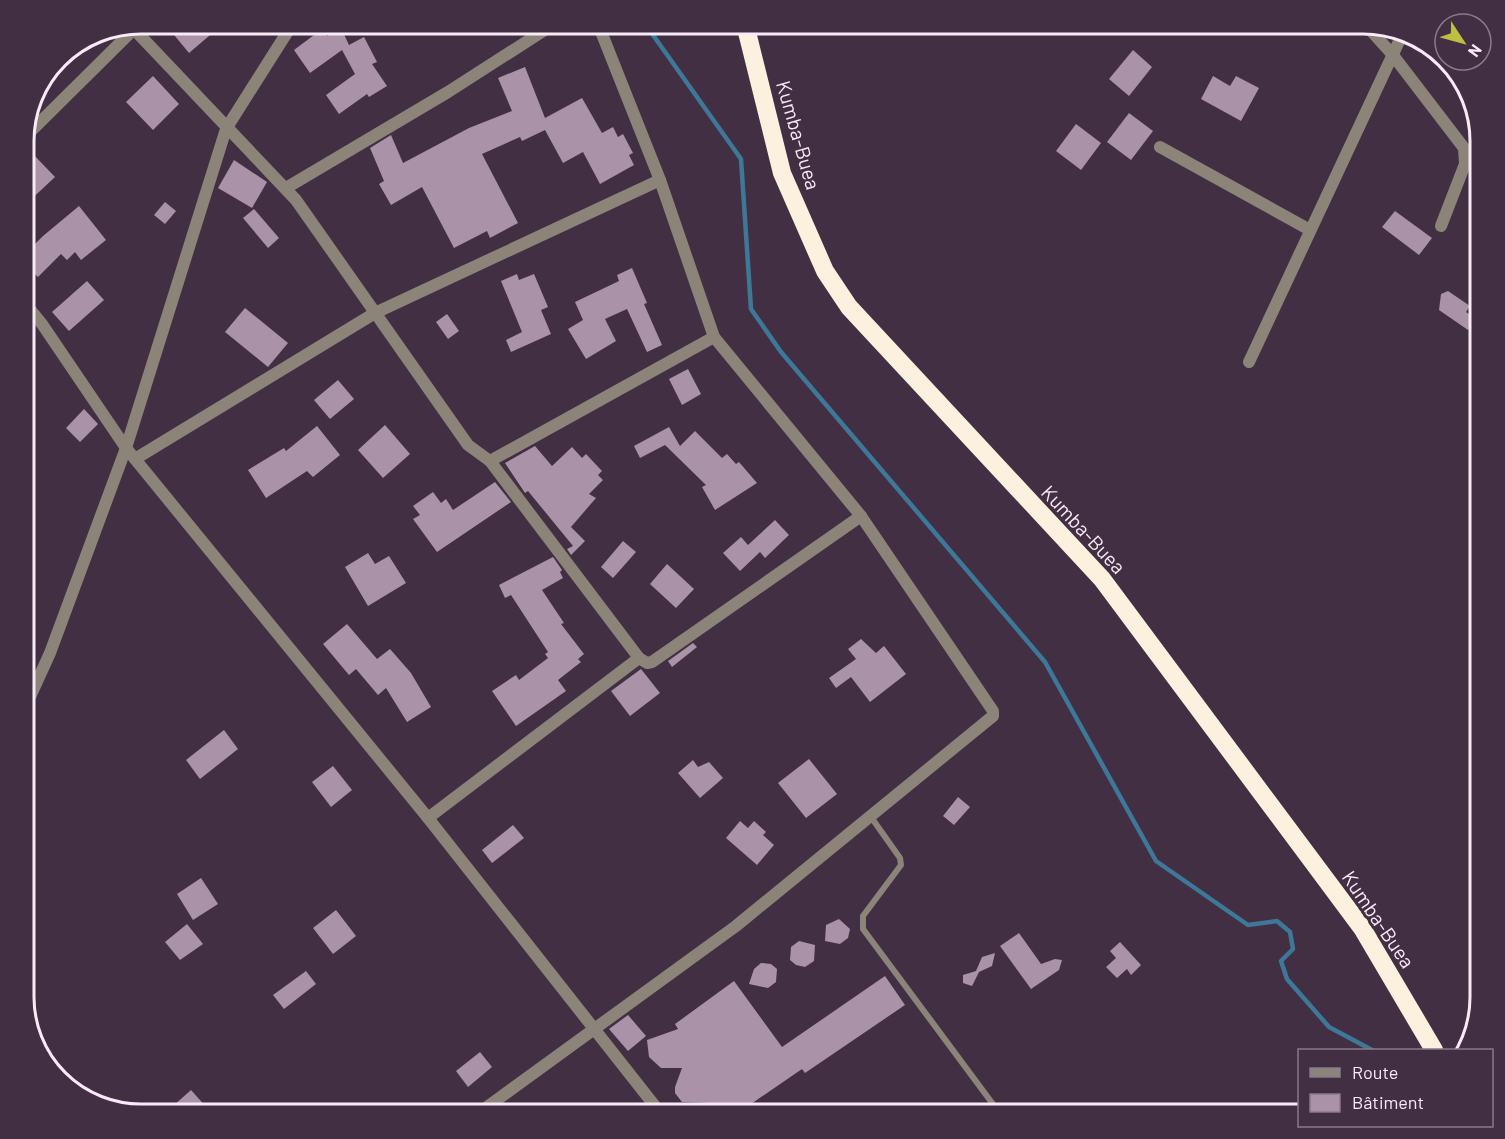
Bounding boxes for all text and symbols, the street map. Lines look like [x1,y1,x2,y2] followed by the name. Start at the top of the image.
[1433,12,1493,72] north arrow
[1465,41,1486,61] text: N
[772,78,826,192] street label: Kumba-Buea
[1037,480,1131,578] street label: Kumba-Buea
[1338,866,1420,972] street label: Kumba-Buea
[1298,1049,1493,1127] legend
[1352,1061,1398,1083] text: Route
[1352,1091,1424,1113] text: Bâtiment

